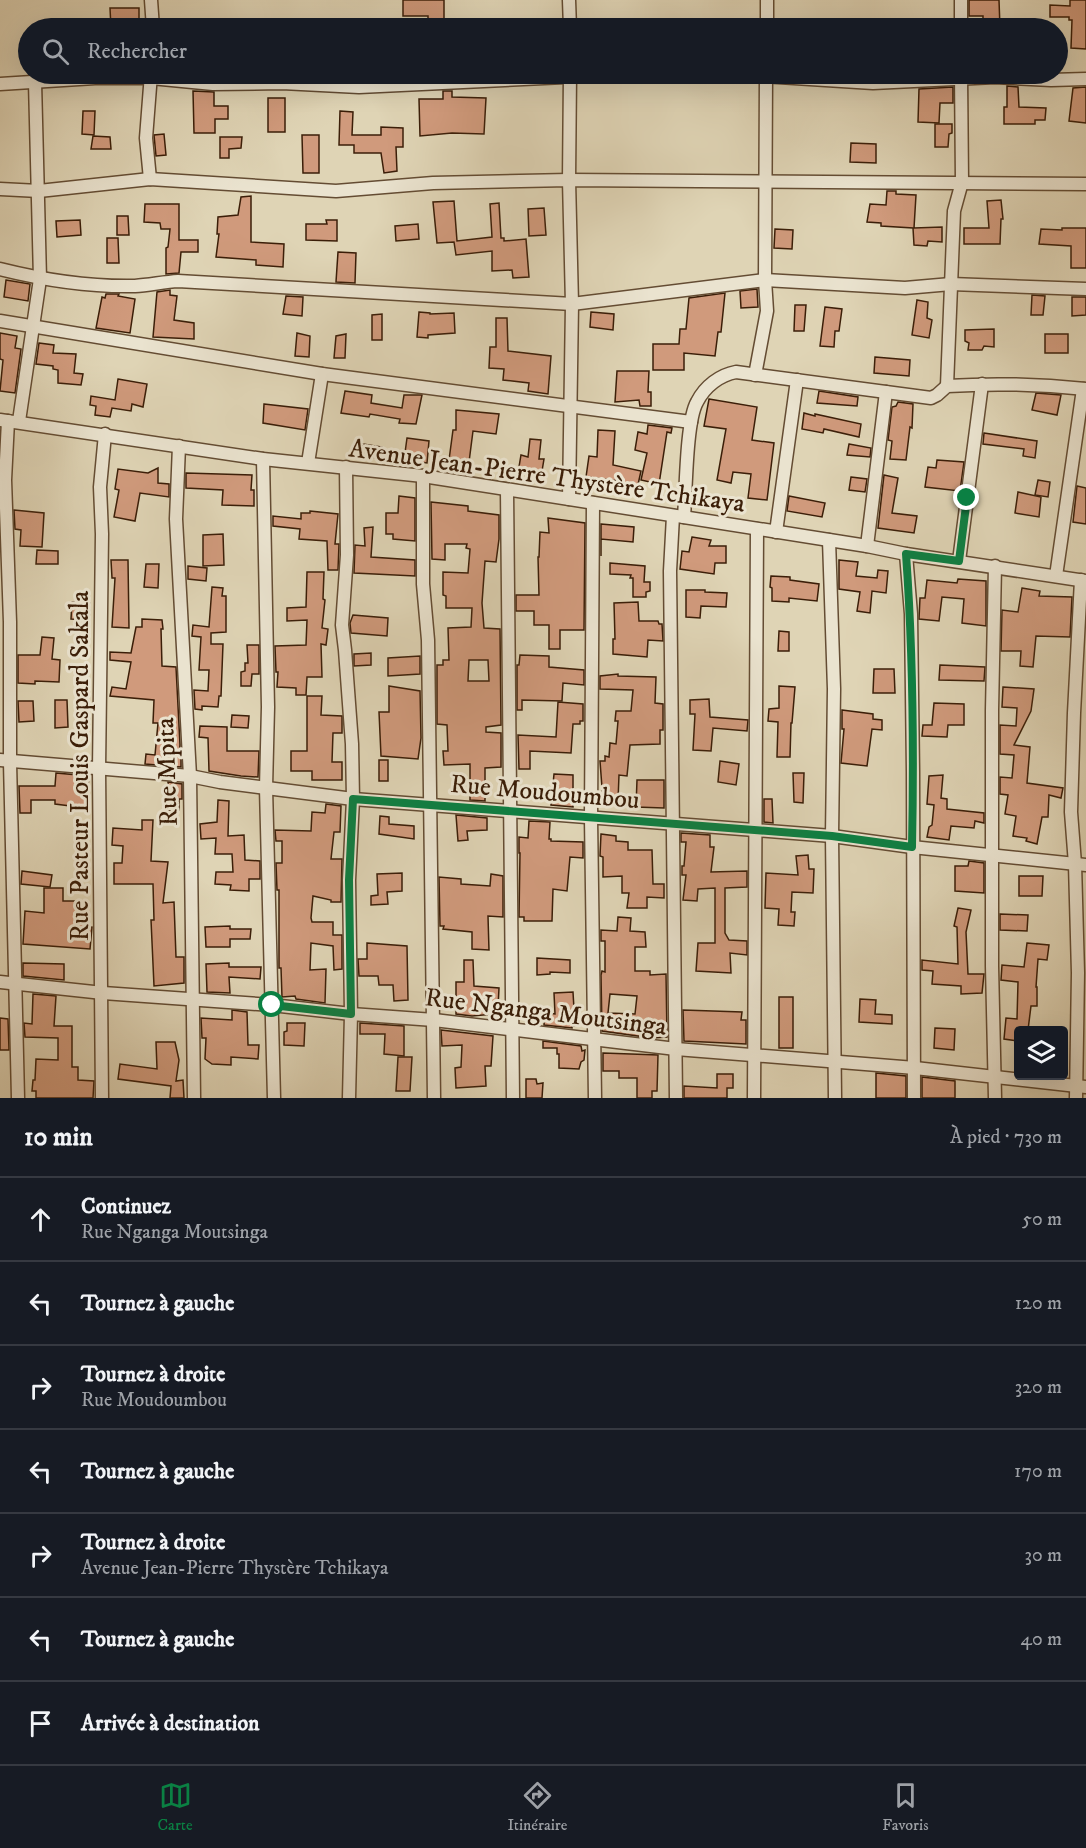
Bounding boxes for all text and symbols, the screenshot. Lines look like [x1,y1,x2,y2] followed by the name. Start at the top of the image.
[18,18,1068,84] search box
[39,35,72,68] icon: search
[87,38,187,65] text: Rechercher
[347,432,747,521] street label: Avenue Jean-Pierre Thystère Tchikaya
[953,484,979,510] route end
[64,591,97,941] street label: Rue Pasteur Louis Gaspard Sakala
[149,717,186,827] street label: Rue Mpita
[449,768,641,817] street label: Rue Moudoumbou
[423,981,668,1044] street label: Rue Nganga Moutsinga
[258,991,284,1017] route start
[1014,1026,1068,1080] map controls
[1014,1026,1068,1080] button: layers
[24,1121,93,1154] text: 10 min
[950,1125,1062,1150] text: À pied · 730 m
[81,1193,171,1220] text: Continuez
[24,1203,57,1236] icon: ahead
[1022,1207,1062,1232] text: 50 m
[81,1220,268,1245] text: Rue Nganga Moutsinga
[24,1287,57,1320] icon: left
[81,1290,234,1317] text: Tournez à gauche
[1015,1291,1062,1316] text: 120 m
[81,1361,225,1388] text: Tournez à droite
[24,1371,57,1404] icon: right
[1015,1375,1062,1400] text: 320 m
[81,1388,227,1413] text: Rue Moudoumbou
[24,1455,57,1488] icon: left
[81,1458,234,1485] text: Tournez à gauche
[1014,1459,1062,1484] text: 170 m
[81,1529,225,1556] text: Tournez à droite
[24,1539,57,1572] icon: right
[1024,1543,1062,1568] text: 30 m
[81,1556,388,1581] text: Avenue Jean-Pierre Thystère Tchikaya
[24,1623,57,1656] icon: left
[81,1626,234,1653] text: Tournez à gauche
[1020,1627,1062,1652] text: 40 m
[24,1707,57,1740] icon: arrive
[81,1710,260,1737] text: Arrivée à destination
[157,1779,193,1835] tab: Carte
[507,1779,567,1835] tab: Itinéraire
[882,1779,929,1835] tab: Favoris

